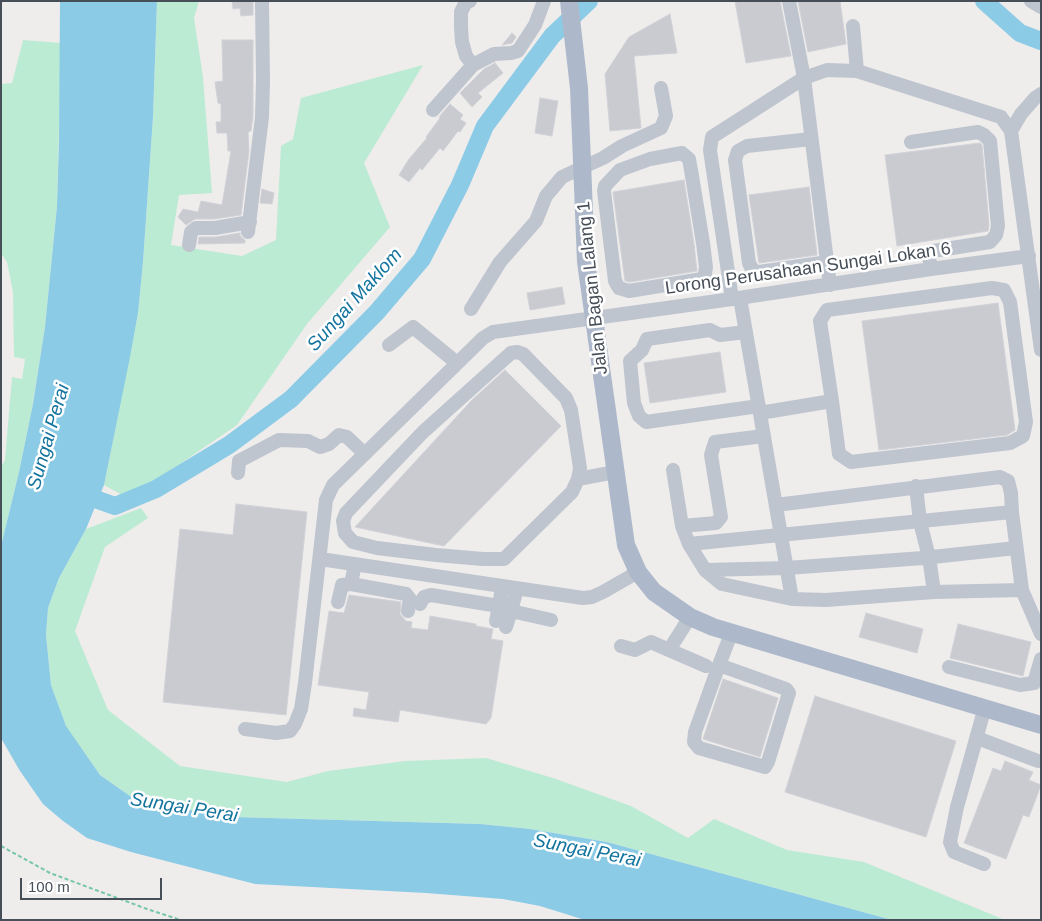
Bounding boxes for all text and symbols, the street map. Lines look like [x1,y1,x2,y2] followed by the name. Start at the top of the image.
[573,200,613,376] street label: Jalan Bagan Lalang 1
[664,238,952,300] street label: Lorong Perusahaan Sungai Lokan 6
[303,244,407,356] water label: Sungai Maklom
[23,382,75,492] water label: Sungai Perai
[128,788,240,828] water label: Sungai Perai
[531,829,643,873] water label: Sungai Perai
[22,868,165,900] scale bar
[28,878,70,895] text: 100 m

